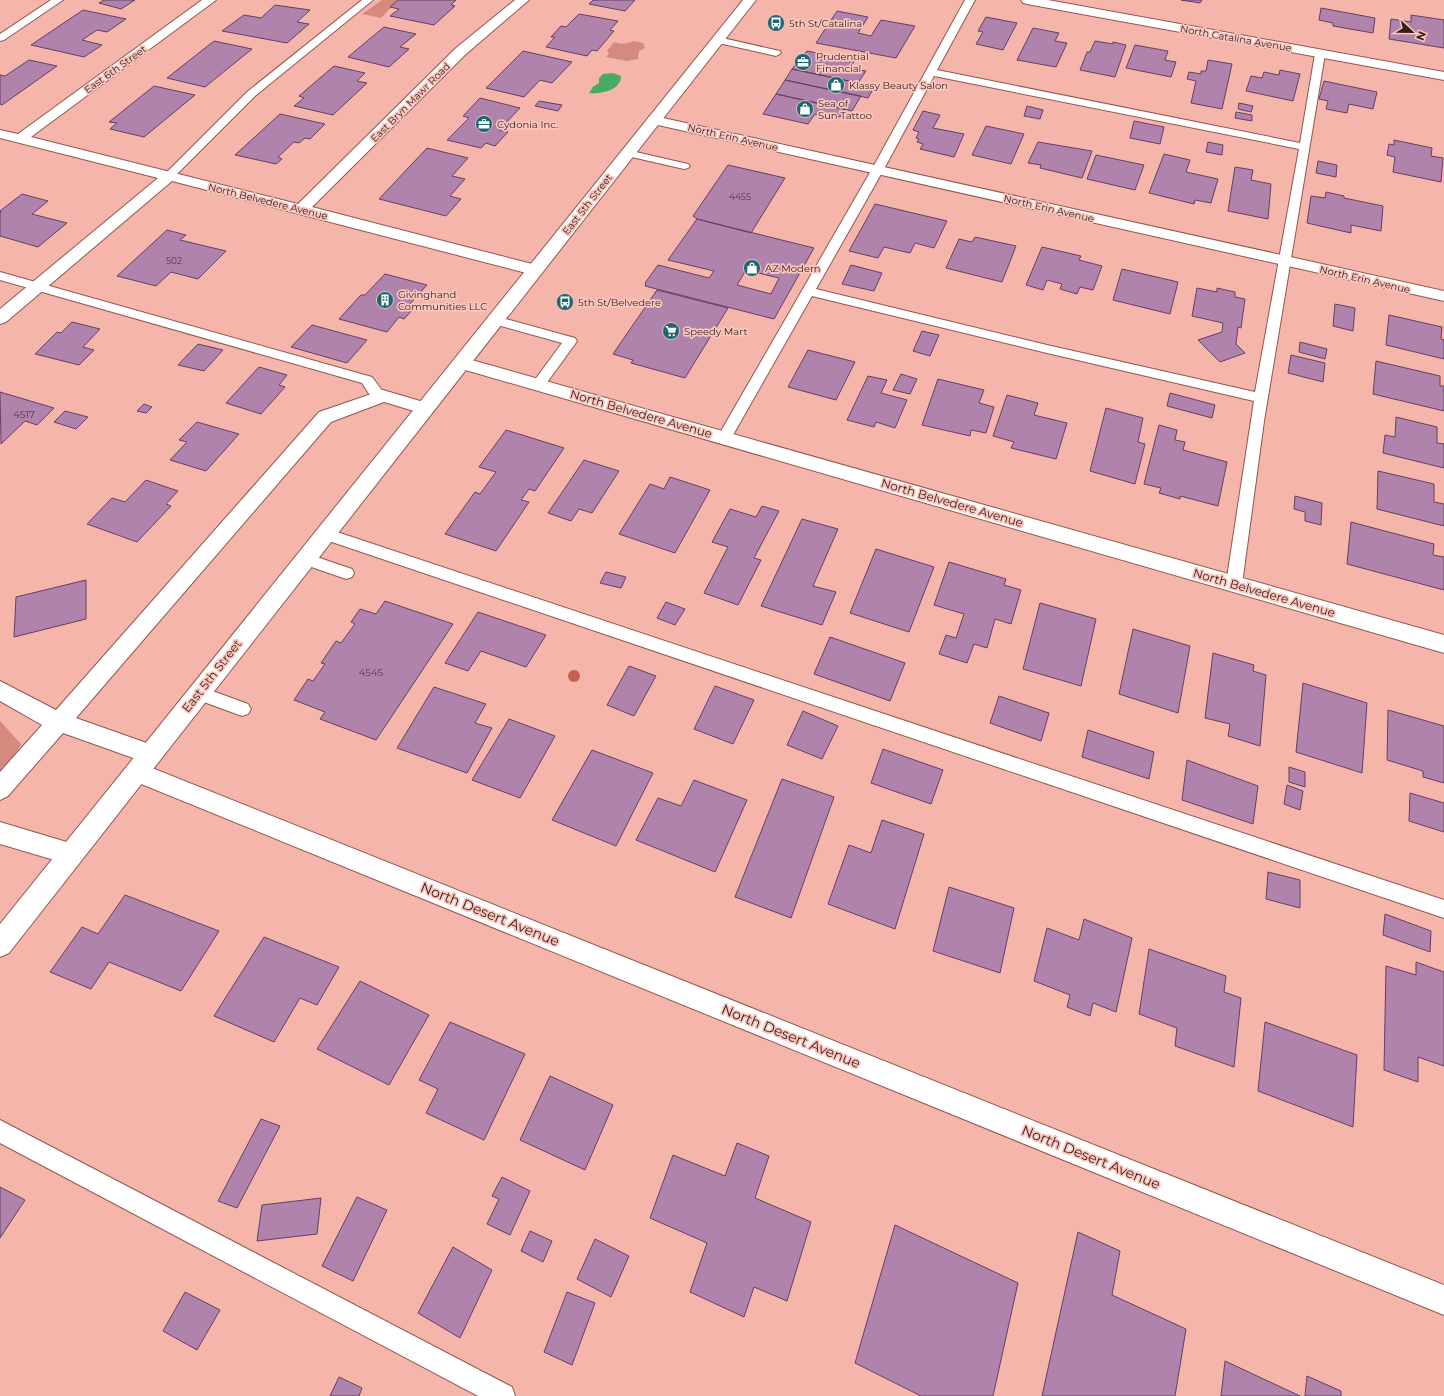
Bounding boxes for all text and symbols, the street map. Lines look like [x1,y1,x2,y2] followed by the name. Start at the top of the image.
[1392,12,1432,52] north arrow
[766,13,786,33] bus stop icon: 5th St/Catalina
[789,17,862,30] place label: 5th St/Catalina
[1179,22,1293,55] street label: North Catalina Avenue
[1413,29,1429,42] text: N
[82,42,149,96] street label: East 6th Street
[816,50,869,75] place label: Prudential Financial
[793,52,813,72] office icon: Prudential Financial
[368,60,453,145] street label: East Bryn Mawr Road
[826,75,846,95] shop icon: Klassy Beauty Salon
[849,79,948,92] place label: Klassy Beauty Salon
[818,97,872,122] place label: Sea of Sun Tattoo
[795,99,815,119] shop icon: Sea of Sun Tattoo
[474,114,494,134] office icon: Cydonia Inc.
[497,118,558,131] place label: Cydonia Inc.
[686,121,779,154] street label: North Erin Avenue
[560,171,615,237] street label: East 5th Street
[207,180,329,223] street label: North Belvedere Avenue
[729,191,751,202] house number: 4455
[1002,192,1095,225] street label: North Erin Avenue
[166,255,182,266] house number: 502
[742,258,762,278] shop icon: AZ Modern
[765,262,821,275] place label: AZ Modern
[1318,263,1411,296] street label: North Erin Avenue
[398,288,487,313] place label: Givinghand Communities LLC
[375,290,395,310] building icon: Givinghand Communities LLC
[555,292,575,312] bus stop icon: 5th St/Belvedere
[578,296,661,309] place label: 5th St/Belvedere
[661,321,681,341] supermarket icon: Speedy Mart
[684,325,747,338] place label: Speedy Mart
[568,386,714,441] street label: North Belvedere Avenue
[13,408,35,421] house number: 4517
[879,475,1025,530] street label: North Belvedere Avenue
[1191,565,1337,620] street label: North Belvedere Avenue
[179,636,245,715] street label: East 5th Street
[359,666,384,679] house number: 4545
[418,878,562,950] street label: North Desert Avenue
[719,1000,863,1072] street label: North Desert Avenue
[1019,1121,1163,1193] street label: North Desert Avenue

